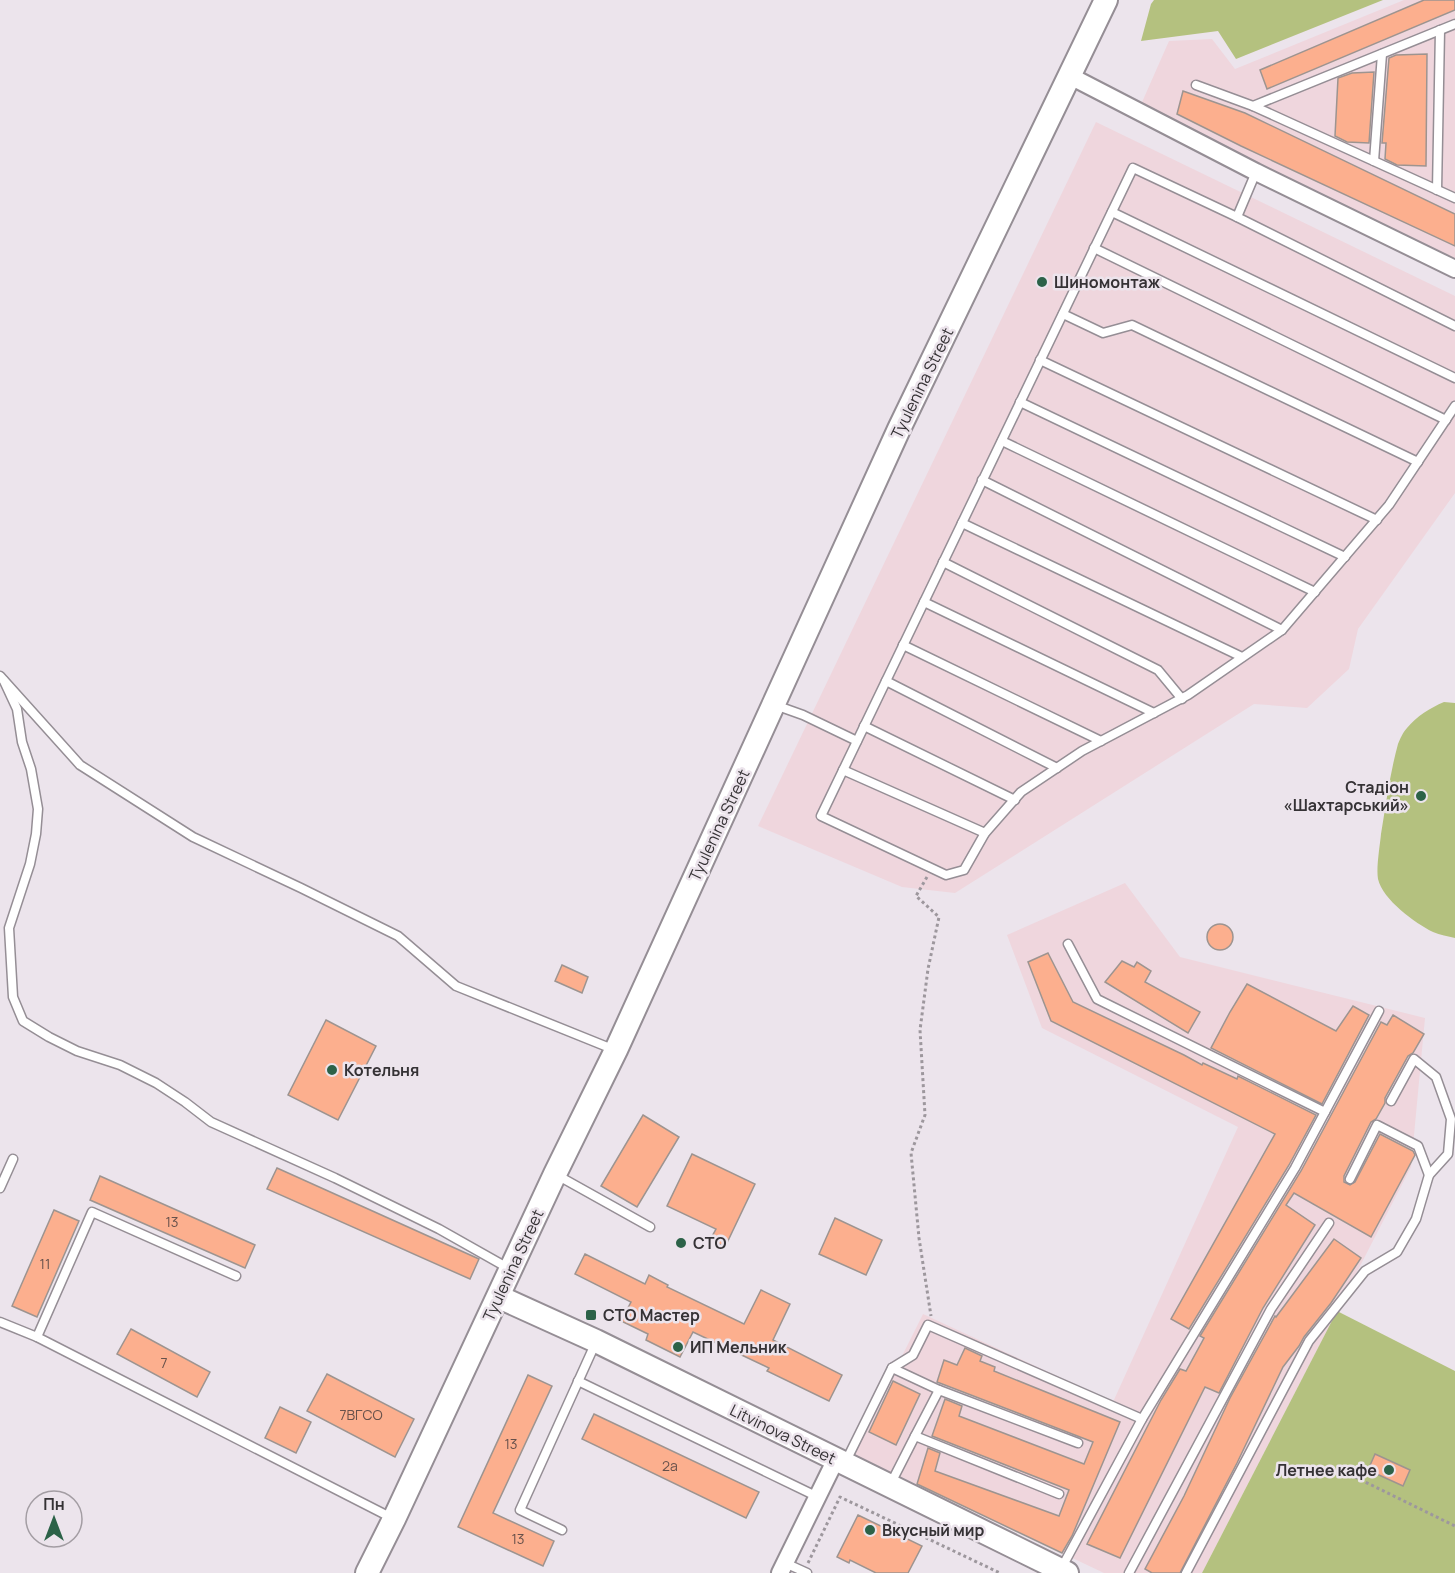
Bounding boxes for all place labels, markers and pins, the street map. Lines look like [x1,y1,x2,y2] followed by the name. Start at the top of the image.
[1054,271,1161,293] place label: Шиномонтаж
[1035,275,1049,289] marker: Шиномонтаж
[1283,776,1409,816] place label: Стадіон «Шахтарський»
[1414,789,1428,803] marker: Стадіон «Шахтарський»
[344,1059,419,1081] place label: Котельня
[325,1063,339,1077] marker: Котельня
[693,1232,727,1254] place label: СТО
[674,1236,688,1250] marker: СТО
[603,1304,700,1326] place label: СТО Мастер
[584,1308,598,1322] marker: СТО Мастер
[690,1336,787,1358] place label: ИП Мельник
[671,1340,685,1354] marker: ИП Мельник
[1276,1459,1377,1481] place label: Летнее кафе
[1382,1463,1396,1477] marker: Летнее кафе
[882,1519,985,1541] place label: Вкусный мир
[863,1523,877,1537] marker: Вкусный мир

